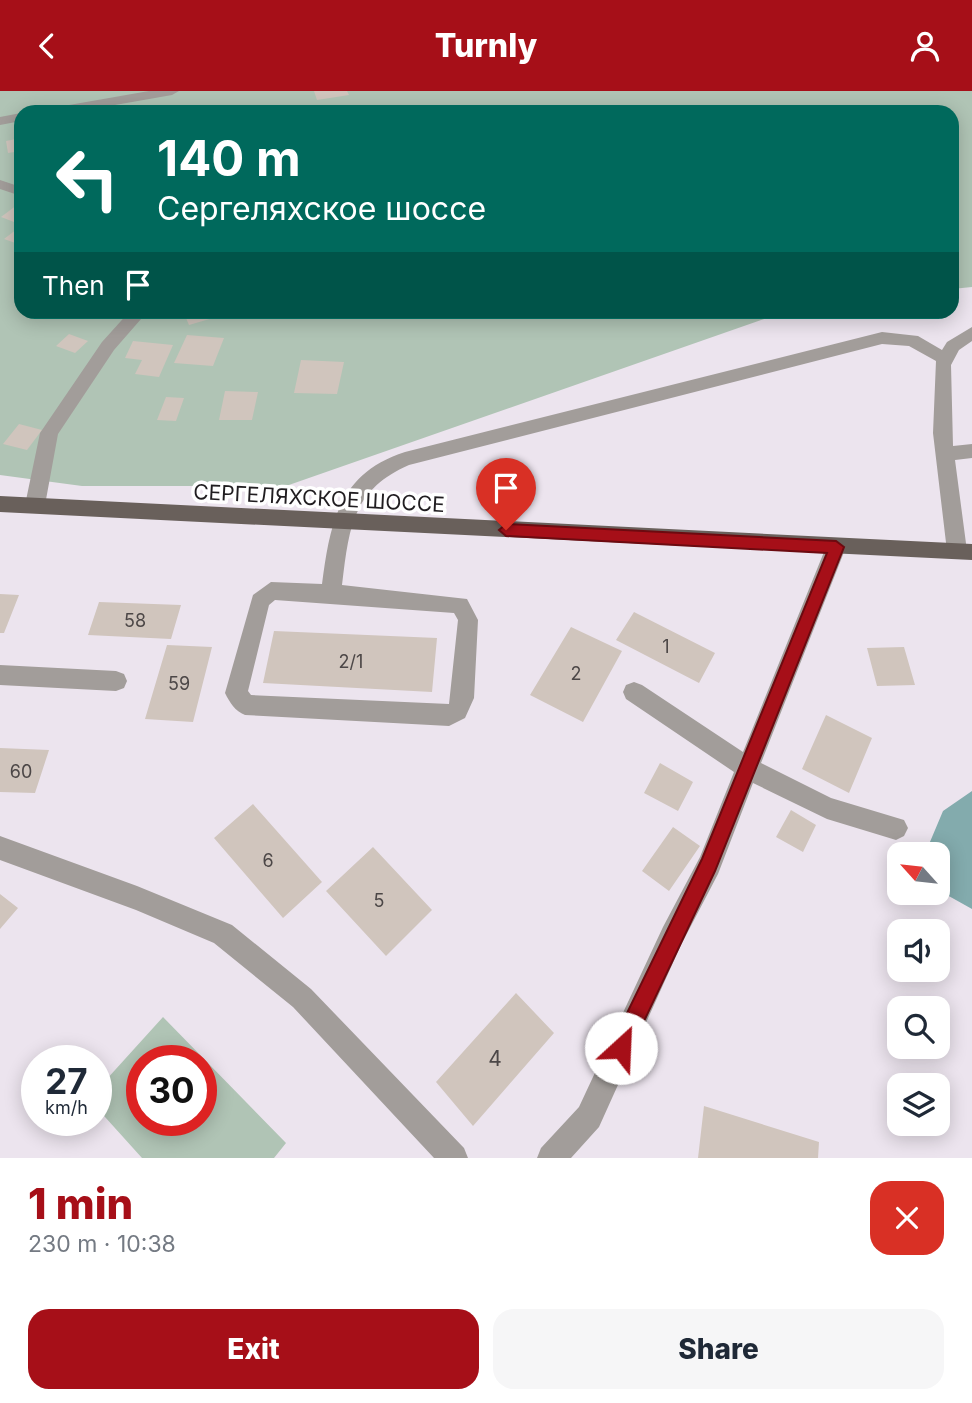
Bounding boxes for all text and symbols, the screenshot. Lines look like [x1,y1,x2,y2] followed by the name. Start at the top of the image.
[435,26,537,65] text: Turnly
[28,27,66,65] icon: back
[906,27,944,65] icon: person
[157,129,301,188] text: 140 m
[42,133,133,224] icon: left
[157,189,486,228] text: Сергеляхское шоссе
[119,266,157,304] icon: arrive
[42,270,105,301] text: Then
[476,458,536,530] pin
[487,469,525,507] icon: arrive
[193,479,445,517] street label: СЕРГЕЛЯХСКОЕ ШОССЕ
[124,610,146,631] house number: 58
[662,636,670,657] house number: 1
[339,651,363,672] house number: 2/1
[571,663,581,684] house number: 2
[168,673,190,694] house number: 59
[10,761,32,782] house number: 60
[887,842,950,905] north arrow
[887,842,950,1136] map controls
[262,850,274,871] house number: 6
[374,890,384,911] house number: 5
[887,919,950,982] button: sound
[887,996,950,1059] button: search
[584,1011,658,1085] position arrow
[126,1045,217,1136] speed limit sign: 30
[488,1046,502,1071] house number: 4
[45,1060,88,1102] text: 27
[887,1073,950,1136] button: layers
[45,1097,88,1118] text: km/h
[28,1178,133,1229] text: 1 min
[870,1181,944,1255] button: close
[28,1230,176,1258] text: 230 m · 10:38
[28,1309,479,1389] button: Exit
[493,1309,944,1389] button: Share

